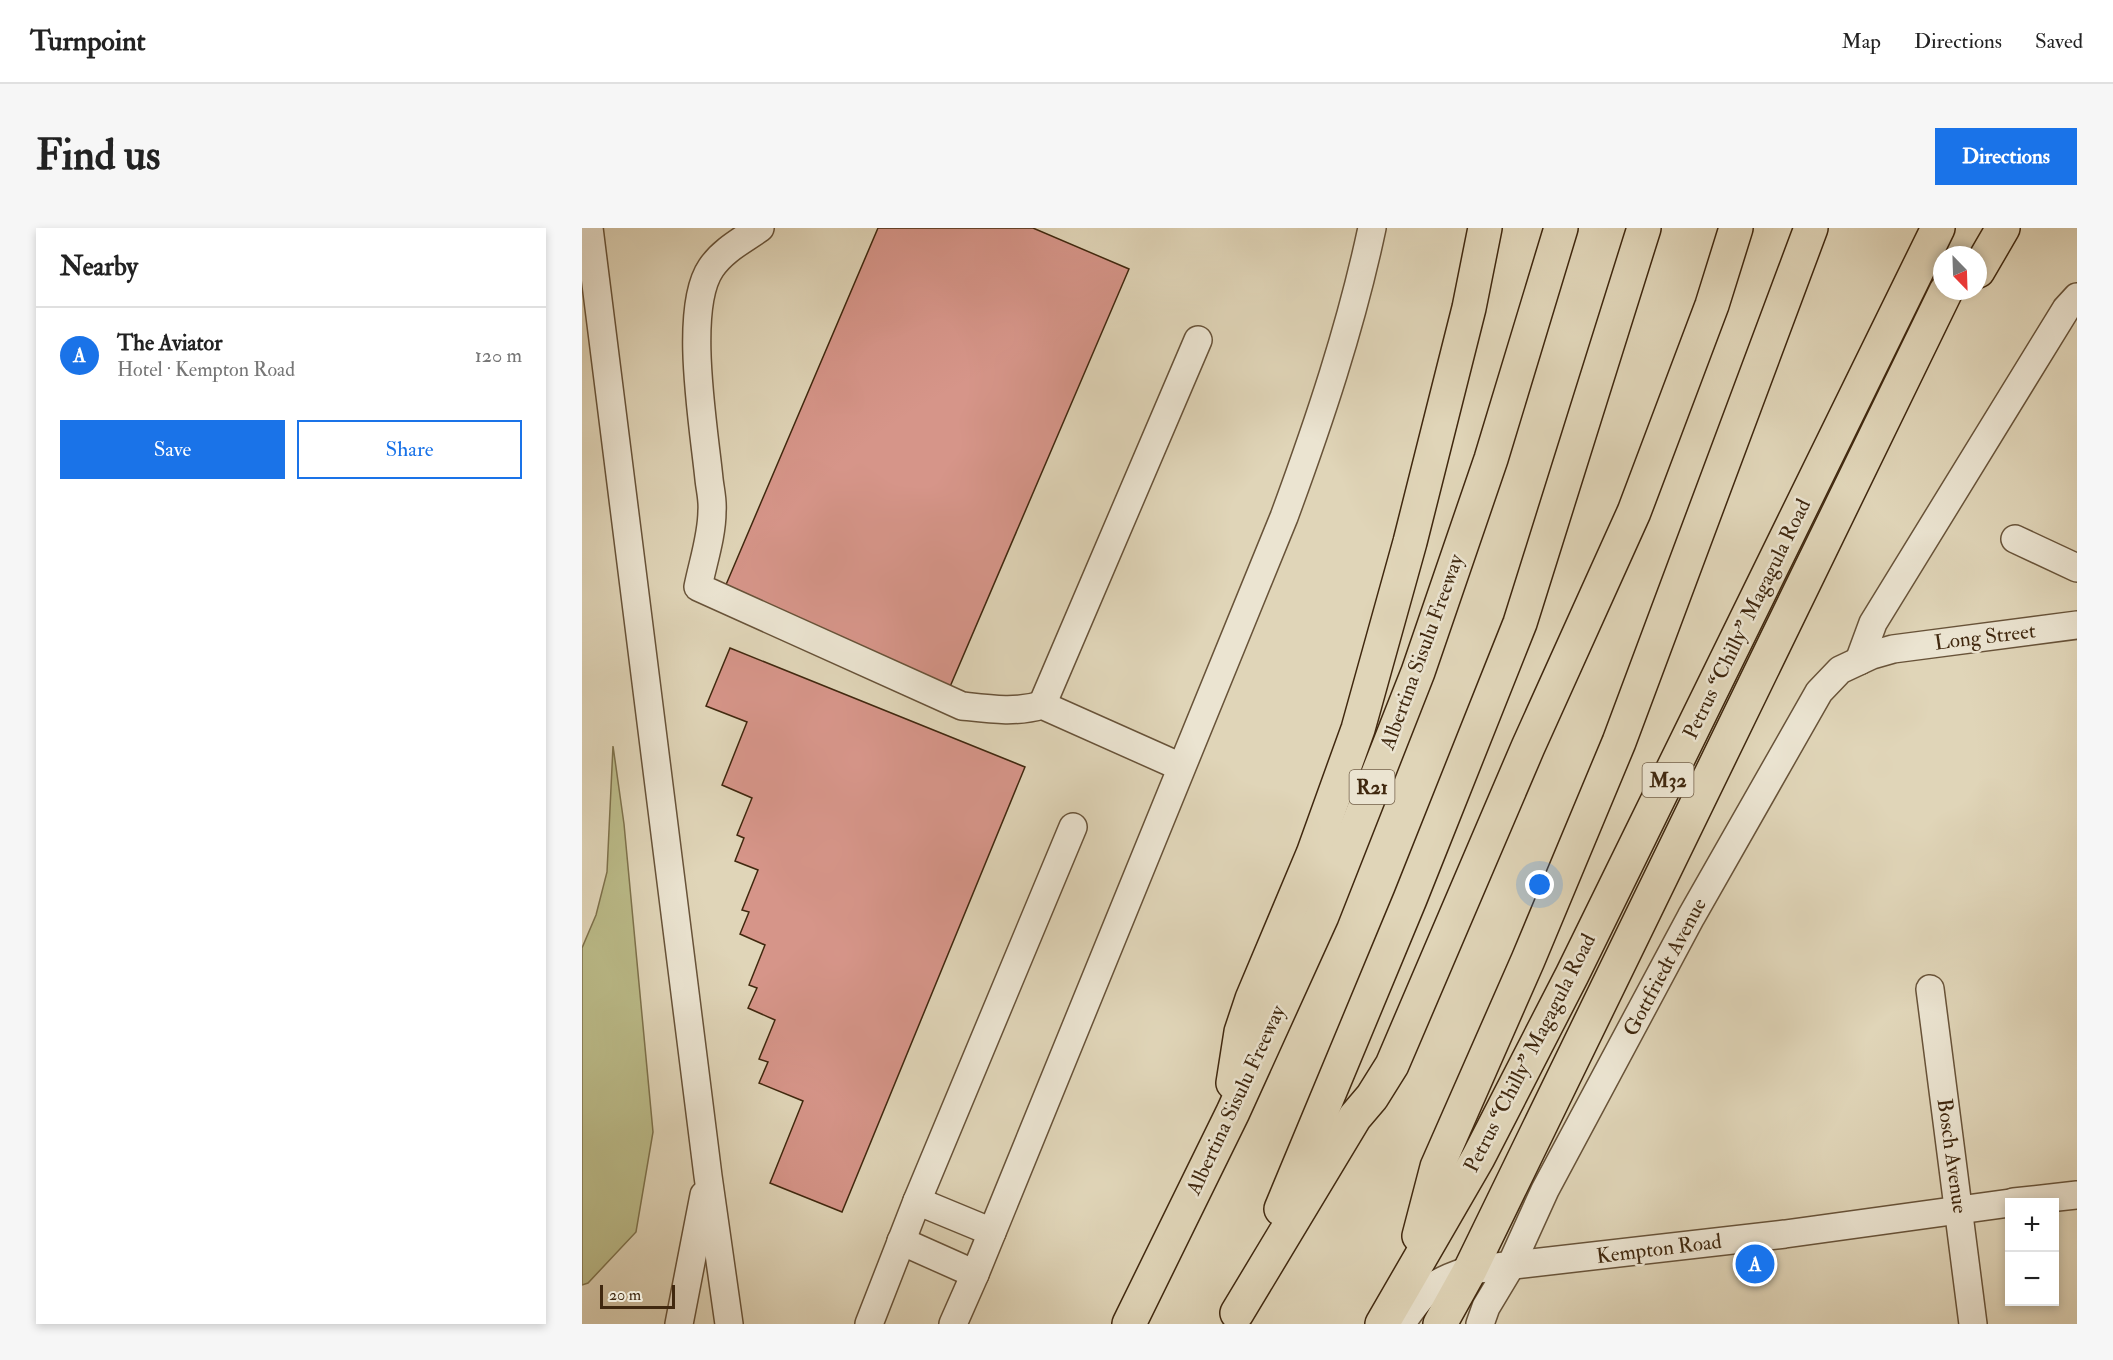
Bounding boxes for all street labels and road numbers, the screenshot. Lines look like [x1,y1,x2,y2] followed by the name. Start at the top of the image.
[1677,494,1817,744] street label: Petrus “Chilly” Magagula Road
[1374,550,1470,754] street label: Albertina Sisulu Freeway
[1933,617,2037,657] street label: Long Street
[1642,763,1694,797] road number: M32
[1350,770,1394,804] road number: R21
[1617,893,1713,1041] street label: Gottfriedt Avenue
[1458,929,1602,1177] street label: Petrus “Chilly” Magagula Road
[1180,1000,1292,1200] street label: Albertina Sisulu Freeway
[1931,1097,1973,1215] street label: Bosch Avenue
[1595,1228,1724,1270] street label: Kempton Road

